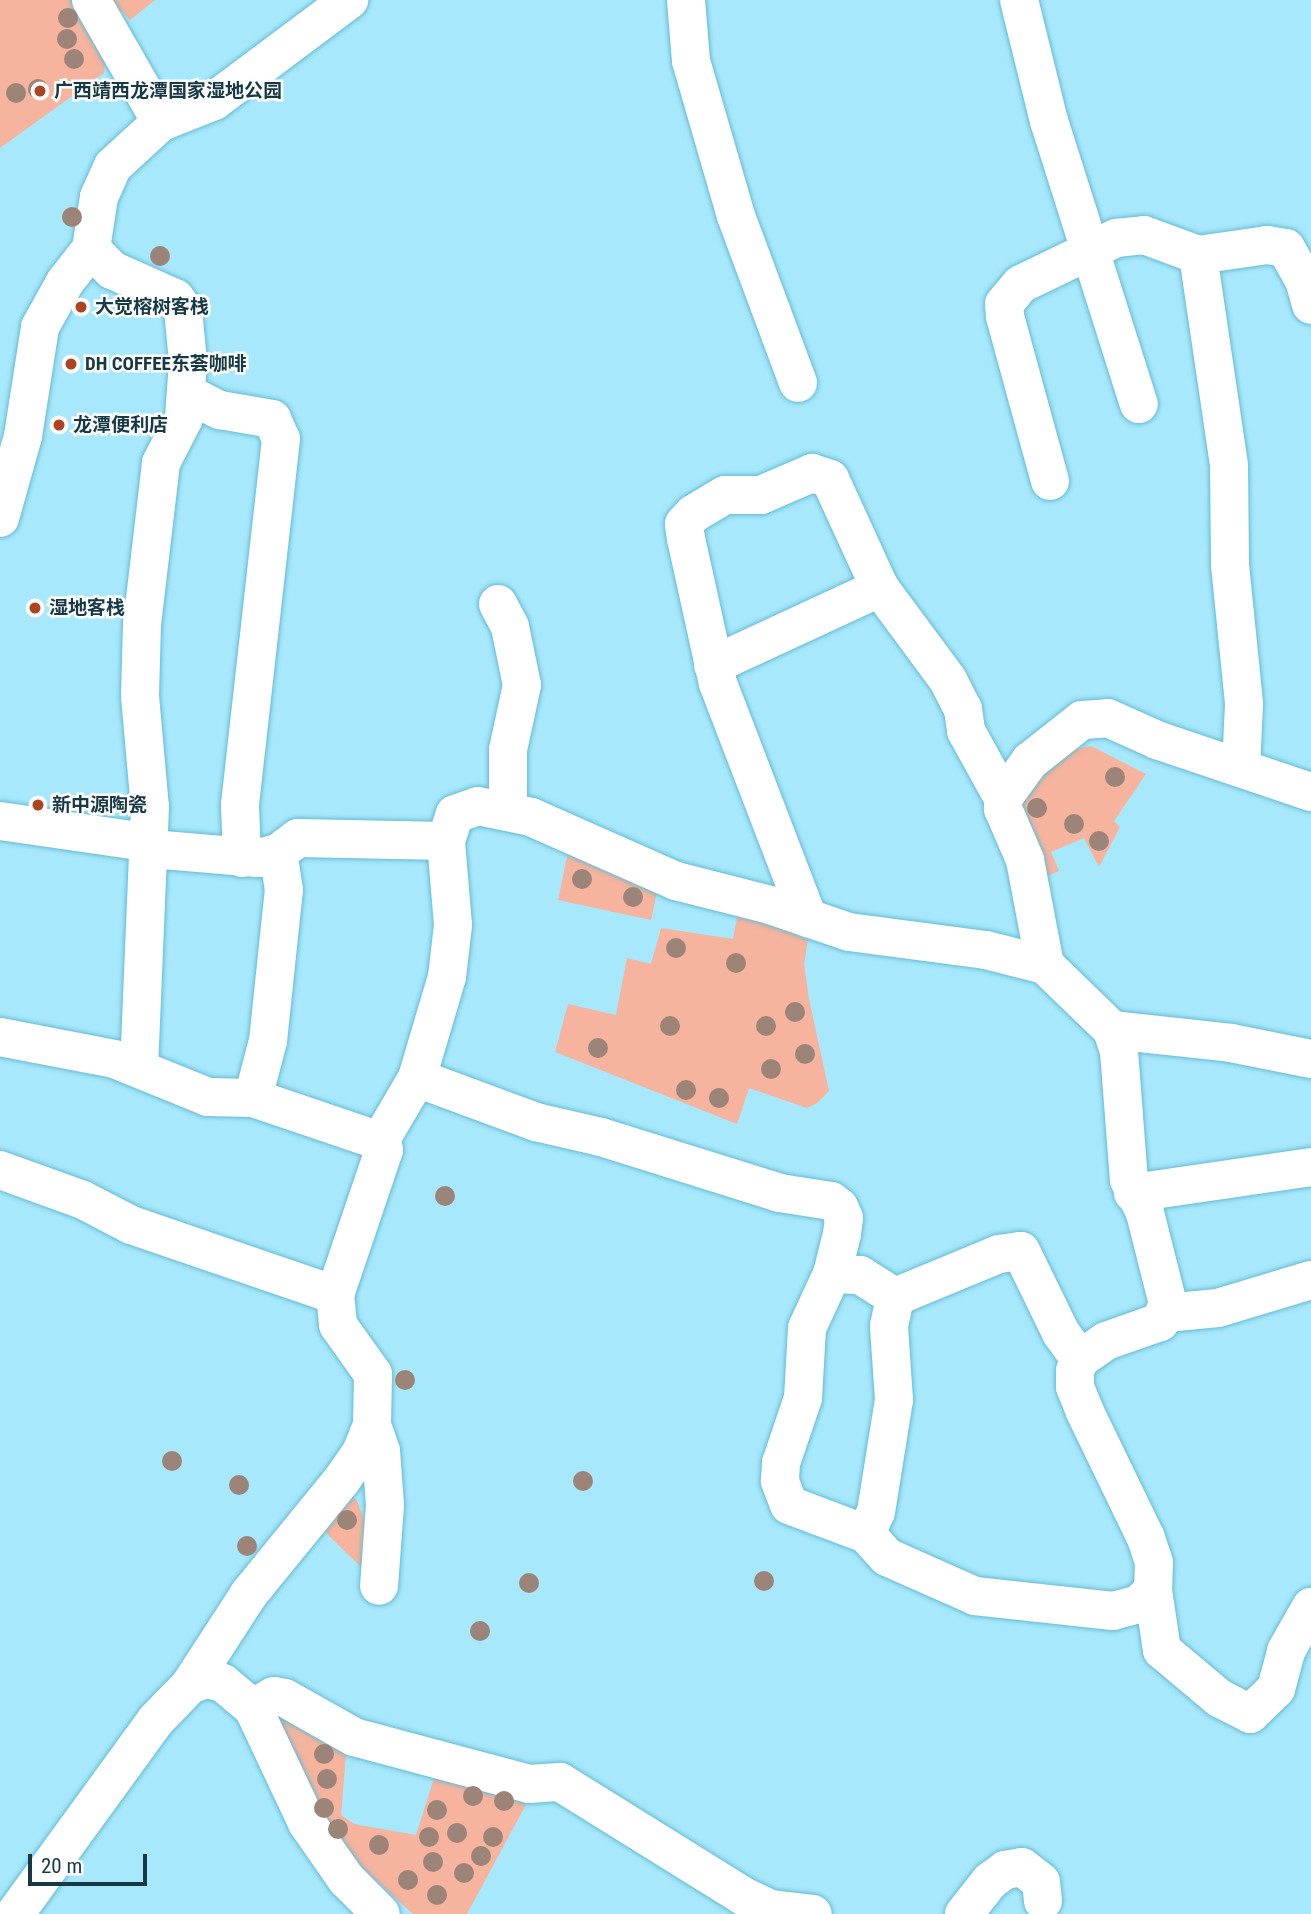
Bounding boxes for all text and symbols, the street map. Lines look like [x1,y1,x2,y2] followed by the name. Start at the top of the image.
[54,80,282,102] place label: 广西靖西龙潭国家湿地公园
[32,83,48,99] marker: 广西靖西龙潭国家湿地公园
[95,296,209,318] place label: 大觉榕树客栈
[73,299,89,315] marker: 大觉榕树客栈
[85,353,247,375] place label: DH COFFEE东荟咖啡
[63,356,79,372] marker: DH COFFEE东荟咖啡
[73,414,168,436] place label: 龙潭便利店
[51,417,67,433] marker: 龙潭便利店
[49,597,125,619] place label: 湿地客栈
[27,600,43,616] marker: 湿地客栈
[52,794,147,816] place label: 新中源陶瓷
[30,797,46,813] marker: 新中源陶瓷
[32,1840,150,1884] scale bar
[41,1854,82,1878] text: 20 m

